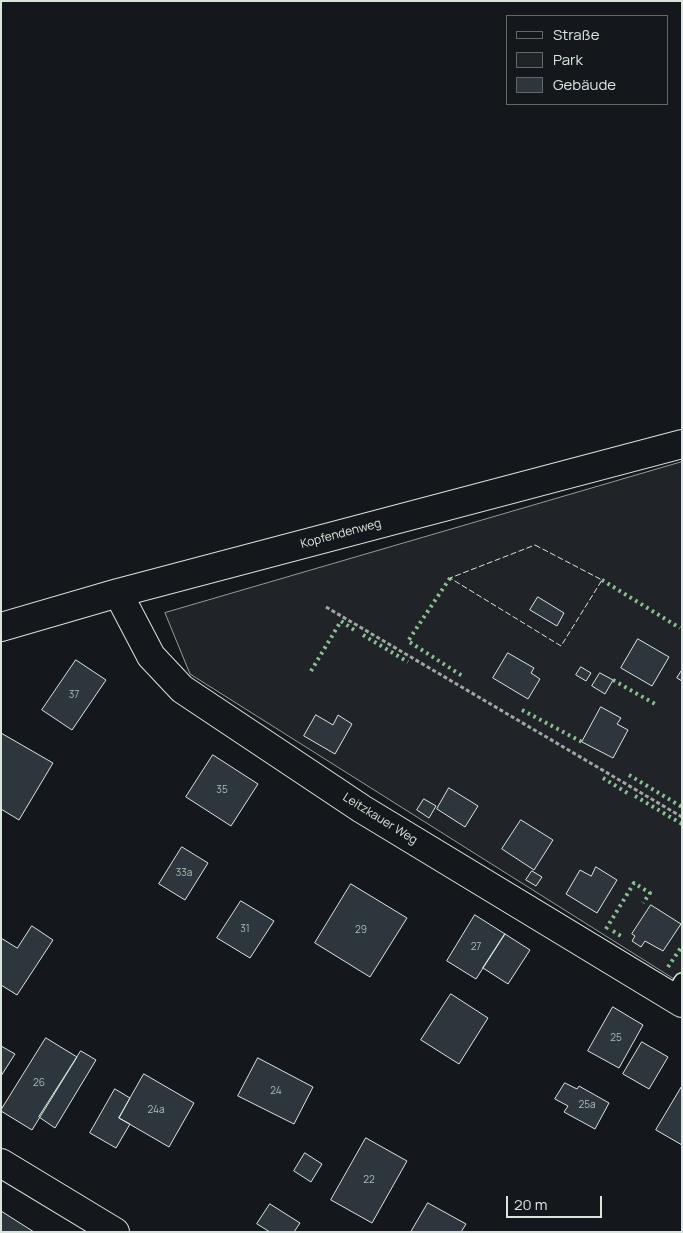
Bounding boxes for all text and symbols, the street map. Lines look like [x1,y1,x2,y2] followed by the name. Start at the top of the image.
[506,15,668,105] legend
[553,24,599,45] text: Straße
[553,49,583,70] text: Park
[553,74,616,95] text: Gebäude
[299,516,383,552] street label: Kopfendenweg
[69,689,79,701] house number: 37
[216,784,228,796] house number: 35
[340,790,420,848] street label: Leitzkauer Weg
[176,867,192,879] house number: 33a
[240,923,250,935] house number: 31
[355,924,367,936] house number: 29
[471,941,481,953] house number: 27
[610,1032,622,1044] house number: 25
[33,1077,45,1089] house number: 26
[270,1085,282,1097] house number: 24
[578,1099,596,1111] house number: 25a
[148,1104,164,1116] house number: 24a
[363,1174,375,1186] house number: 22
[508,1186,604,1218] scale bar
[514,1194,547,1215] text: 20 m

